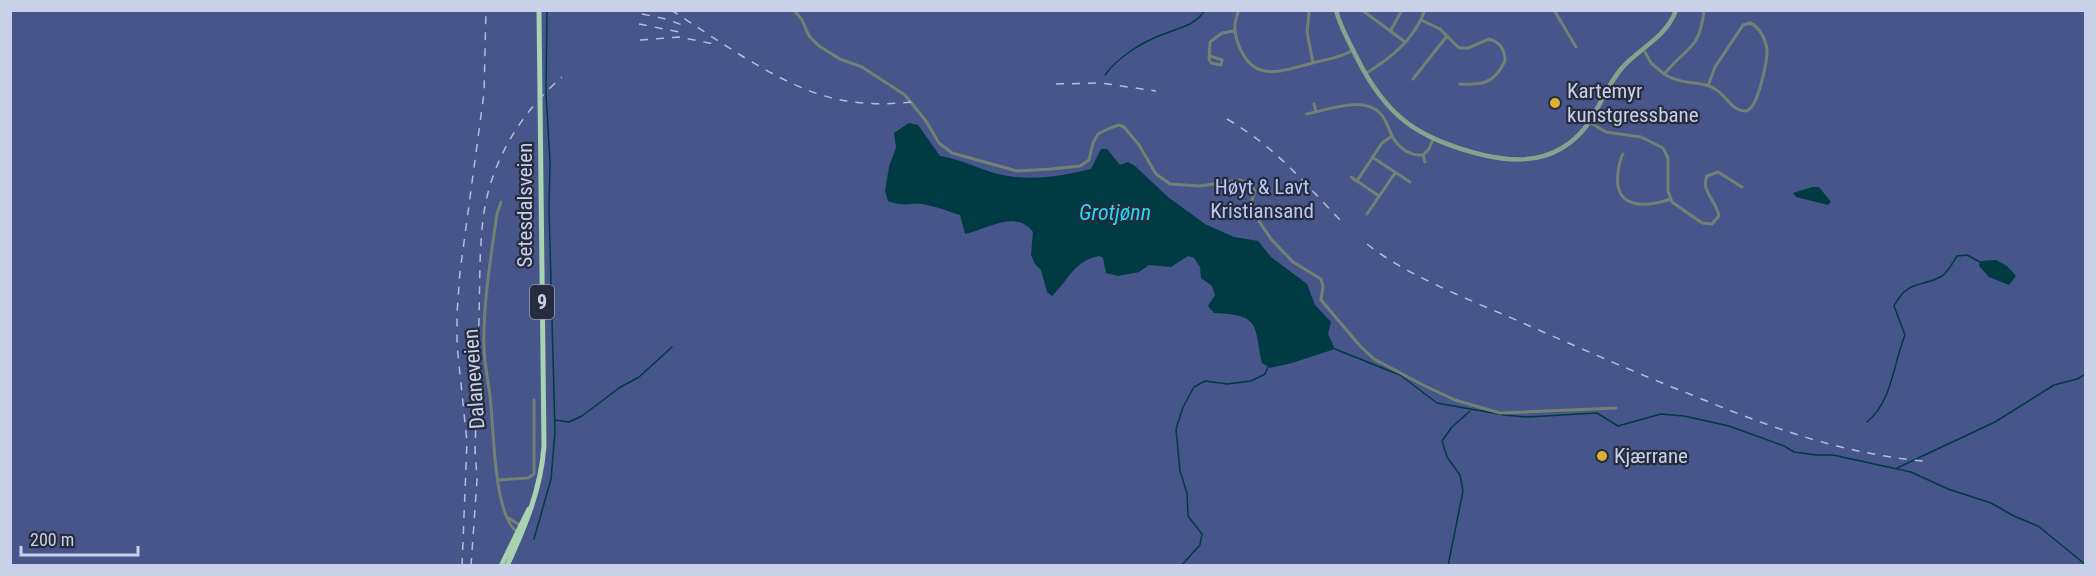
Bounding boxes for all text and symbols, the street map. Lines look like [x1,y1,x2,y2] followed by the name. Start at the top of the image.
[1567,79,1699,127] place label: Kartemyr kunstgressbane
[1548,96,1562,110] marker: Kartemyr kunstgressbane
[513,143,537,267] street label: Setesdalsveien
[1210,175,1314,223] park label: Høyt & Lavt Kristiansand
[1079,200,1151,225] water label: Grotjønn
[530,285,554,319] road number: 9
[459,328,489,430] street label: Dalaneveien
[1614,444,1688,468] place label: Kjærrane
[1595,449,1609,463] marker: Kjærrane
[21,519,138,557] scale bar
[30,529,74,550] text: 200 m

